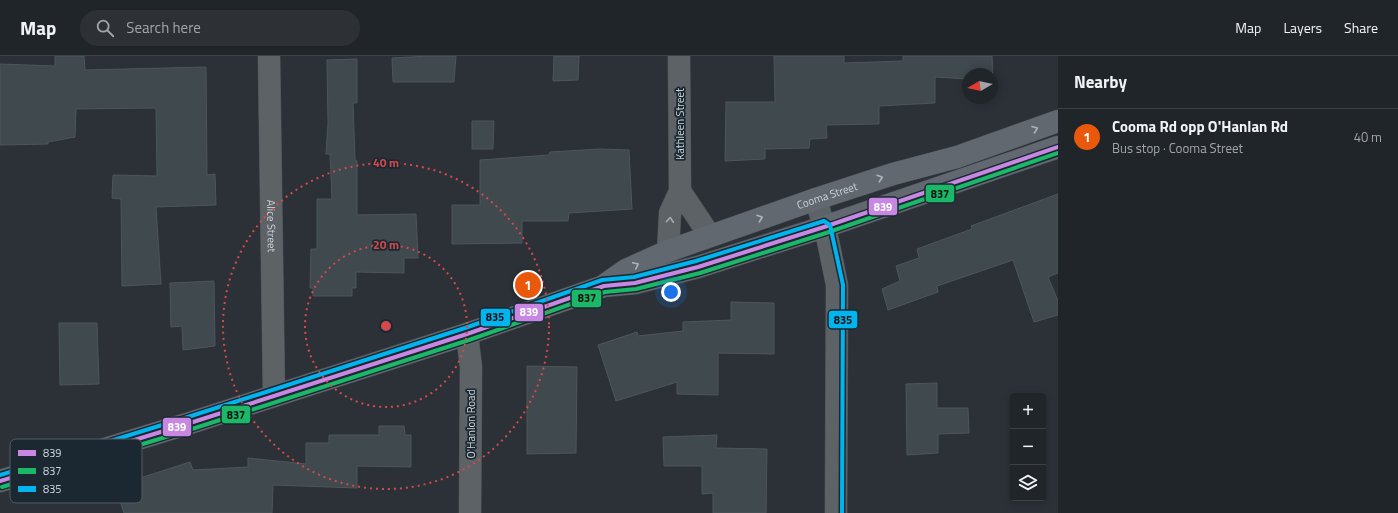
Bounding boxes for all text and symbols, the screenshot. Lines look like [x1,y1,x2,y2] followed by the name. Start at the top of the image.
[80,10,360,46] search box
[20,13,56,42] text: Map
[126,16,201,39] text: Search here
[94,17,116,39] icon: search
[1235,17,1261,38] text: Map
[1283,17,1322,38] text: Layers
[1344,17,1378,38] text: Share
[962,68,998,104] north arrow
[1074,69,1127,95] text: Nearby
[672,88,688,160] street label: Kathleen Street
[1112,115,1288,138] text: Cooma Rd opp O'Hanlan Rd
[1032,126,1039,134] one-way arrow
[1083,127,1091,147] text: 1
[1354,127,1382,147] text: 40 m
[1112,138,1243,158] text: Bus stop · Cooma Street
[373,153,399,172] text: 40 m
[876,175,883,183] one-way arrow
[795,178,860,213] street label: Cooma Street
[925,184,955,203] line badge: 837
[931,186,949,202] text: 837
[868,197,898,216] line badge: 839
[874,199,892,215] text: 839
[263,200,280,253] street label: Alice Street
[757,215,764,223] one-way arrow
[665,217,674,223] one-way arrow
[373,235,399,254] text: 20 m
[632,262,640,270] one-way arrow
[515,270,541,300] pin: 1
[661,282,681,302] your location
[571,289,602,308] line badge: 837
[578,290,596,306] text: 837
[514,303,544,322] line badge: 839
[520,304,538,320] text: 839
[480,308,511,327] line badge: 835
[486,309,504,325] text: 835
[828,310,858,329] line badge: 835
[834,312,852,328] text: 835
[379,319,393,333] centre of rings
[463,389,479,458] street label: O'Hanlon Road
[1010,393,1046,501] map controls
[1010,393,1046,429] button: +
[221,405,251,424] line badge: 837
[227,407,245,423] text: 837
[162,417,192,437] line badge: 839
[168,419,186,435] text: 839
[1010,429,1046,465] button: −
[10,439,142,503] legend
[43,445,61,461] text: 839
[43,463,61,479] text: 837
[1010,465,1046,501] button: layers
[43,481,61,497] text: 835

